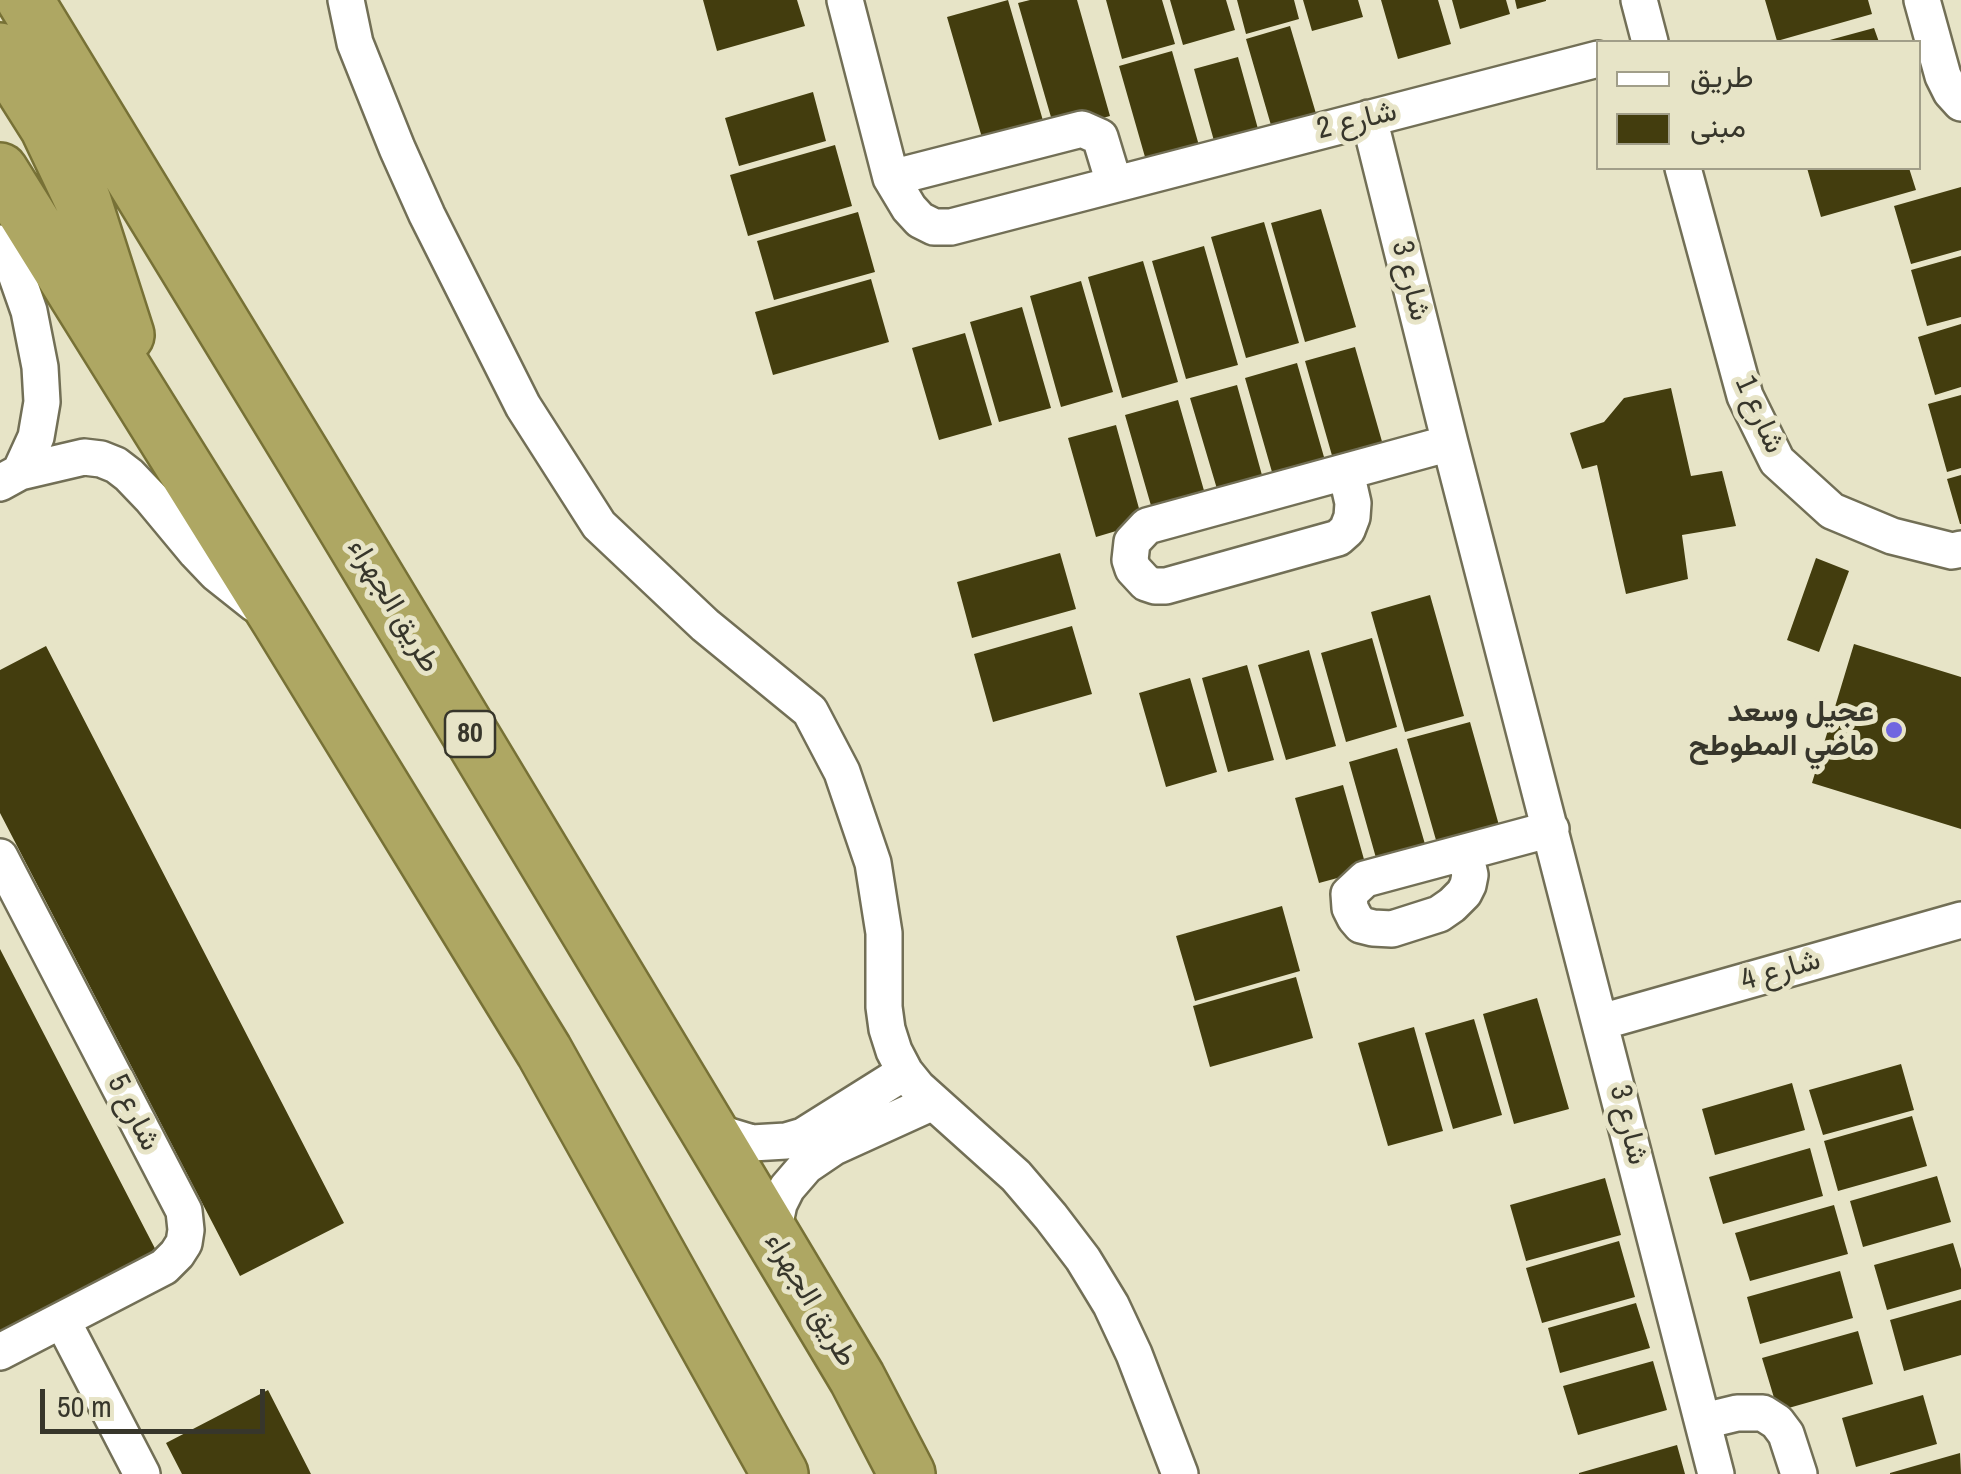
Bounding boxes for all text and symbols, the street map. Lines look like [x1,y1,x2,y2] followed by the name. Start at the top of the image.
[1596,40,1921,170] legend
[1690,56,1754,96] text: طريق
[1313,94,1401,148] street label: شارع 2
[1690,106,1746,146] text: مبنى
[1383,237,1437,325] street label: شارع 3
[1726,371,1792,459] street label: شارع 1
[339,532,447,680] street label: طريق الجهراء
[1689,695,1874,766] place label: عجيل وسعد ماضي المطوطح
[445,711,495,757] road number: 80
[1883,719,1905,741] marker: عجيل وسعد ماضي المطوطح
[1737,943,1825,999] street label: شارع 4
[99,1069,167,1157] street label: شارع 5
[1601,1081,1655,1169] street label: شارع 3
[756,1226,864,1374] street label: طريق الجهراء
[45,1369,270,1431] scale bar
[57,1386,112,1426] text: 50 m

